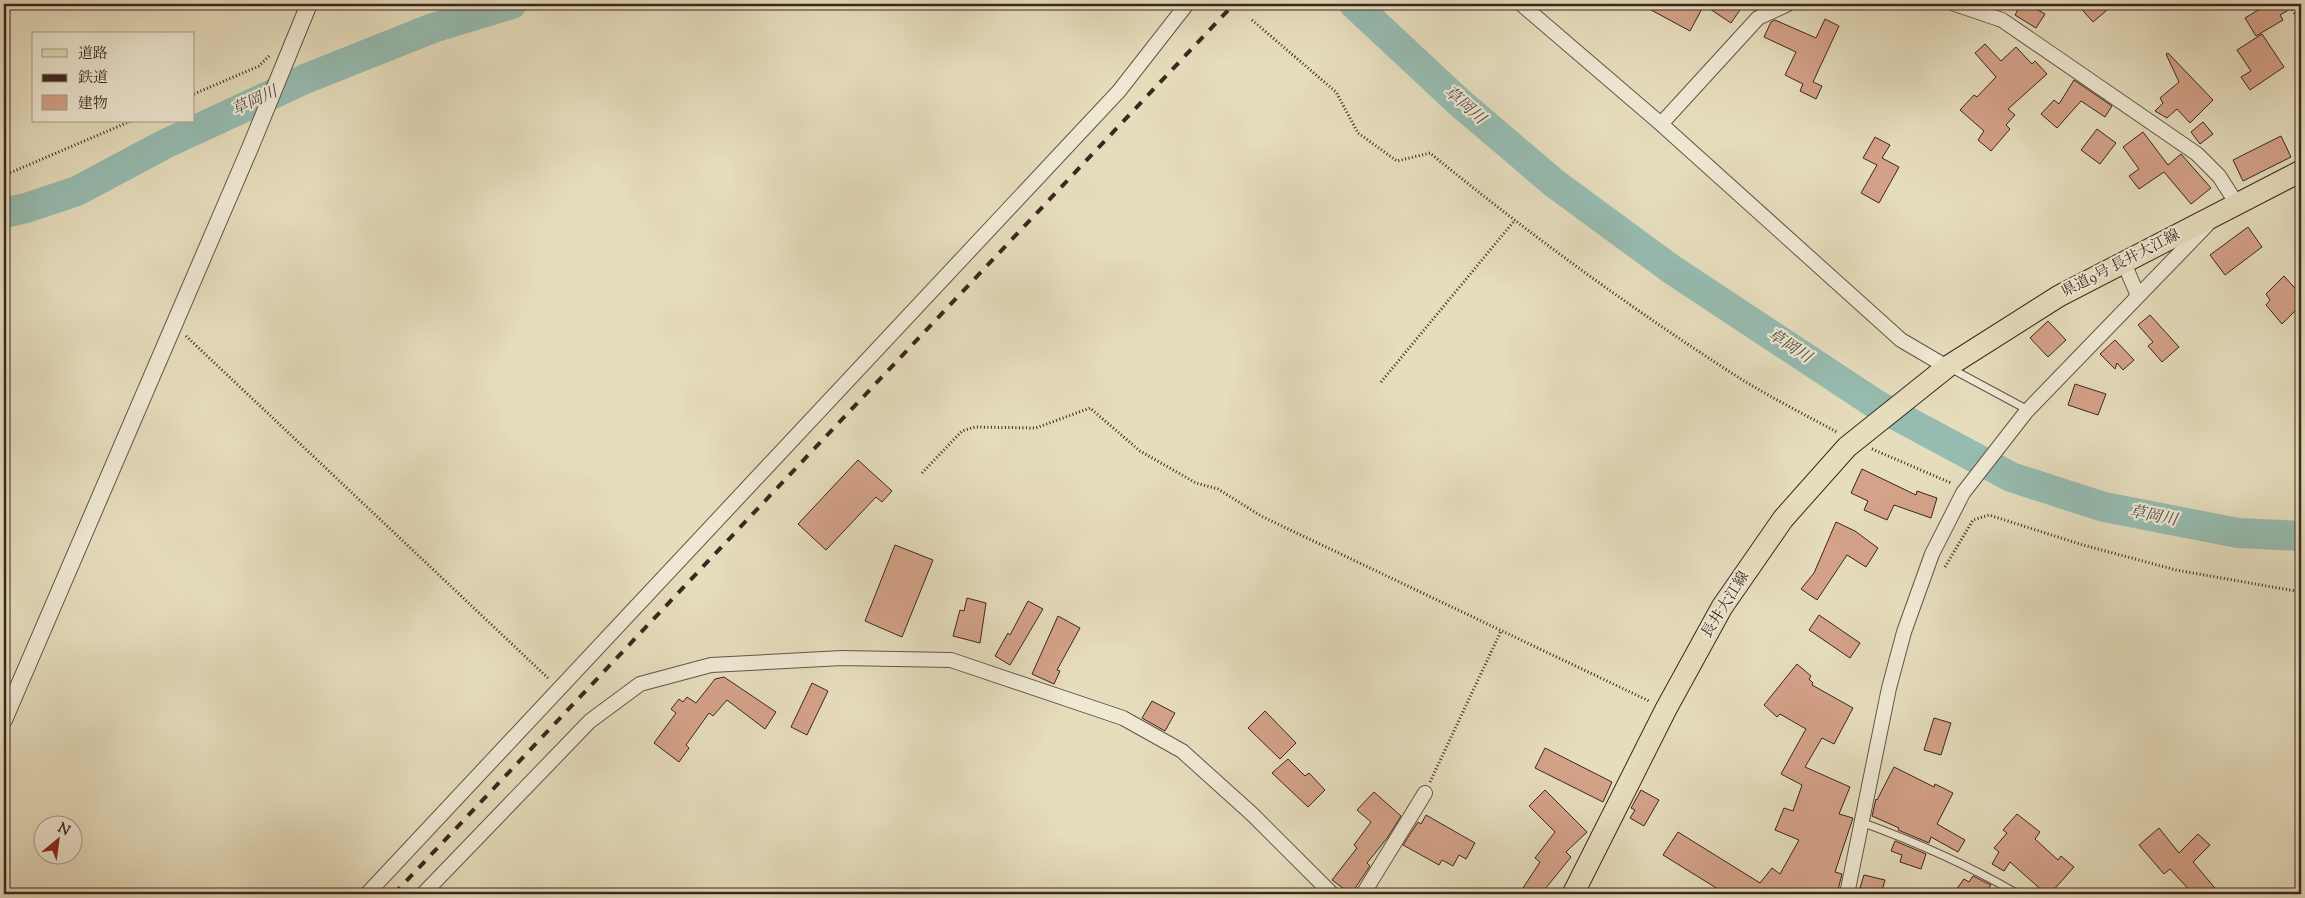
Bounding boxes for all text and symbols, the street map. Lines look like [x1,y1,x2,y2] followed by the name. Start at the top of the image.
[32,32,195,122] legend
[78,44,108,65] text: 道路
[78,68,108,89] text: 鉄道
[228,81,283,123] water label: 草岡川
[1438,82,1491,132] water label: 草岡川
[78,94,108,115] text: 建物
[2058,225,2184,303] street label: 県道9号 長井大江線
[1763,324,1817,371] water label: 草岡川
[2127,501,2181,533] water label: 草岡川
[1697,568,1755,642] street label: 長井大江線
[32,816,82,866] north arrow
[54,819,73,842] text: N

